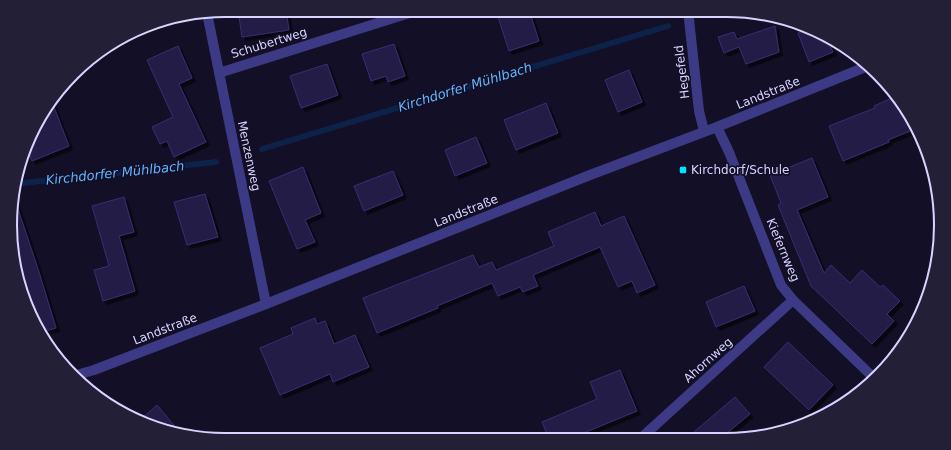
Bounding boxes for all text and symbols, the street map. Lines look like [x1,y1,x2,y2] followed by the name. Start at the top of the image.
[229,25,309,61] street label: Schubertweg
[672,44,692,100] street label: Hegefeld
[396,59,534,115] water label: Kirchdorfer Mühlbach
[734,74,802,112] street label: Landstraße
[235,120,263,192] street label: Menzenweg
[45,158,185,188] water label: Kirchdorfer Mühlbach
[691,163,789,177] place label: Kirchdorf/Schule
[678,165,688,175] marker: Kirchdorf/Schule
[432,192,500,230] street label: Landstraße
[763,216,803,284] street label: Kiefernweg
[131,310,199,348] street label: Landstraße
[681,335,735,385] street label: Ahornweg

